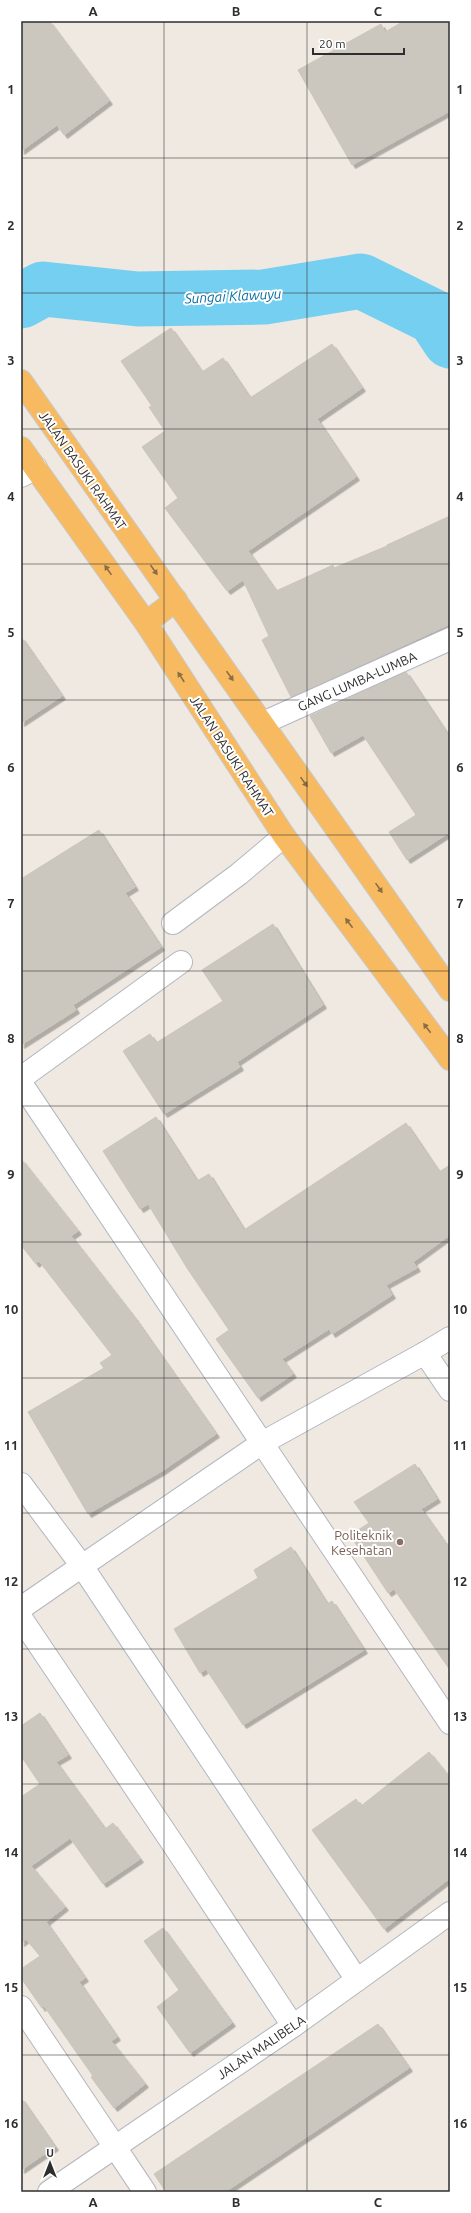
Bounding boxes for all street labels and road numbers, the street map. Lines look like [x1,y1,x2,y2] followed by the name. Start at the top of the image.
[37,408,129,532] street label: JALAN BASUKI RAHMAT
[295,648,419,714] street label: GANG LUMBA-LUMBA
[188,693,276,819] street label: JALAN BASUKI RAHMAT
[214,2012,308,2082] street label: JALAN MALIBELA

